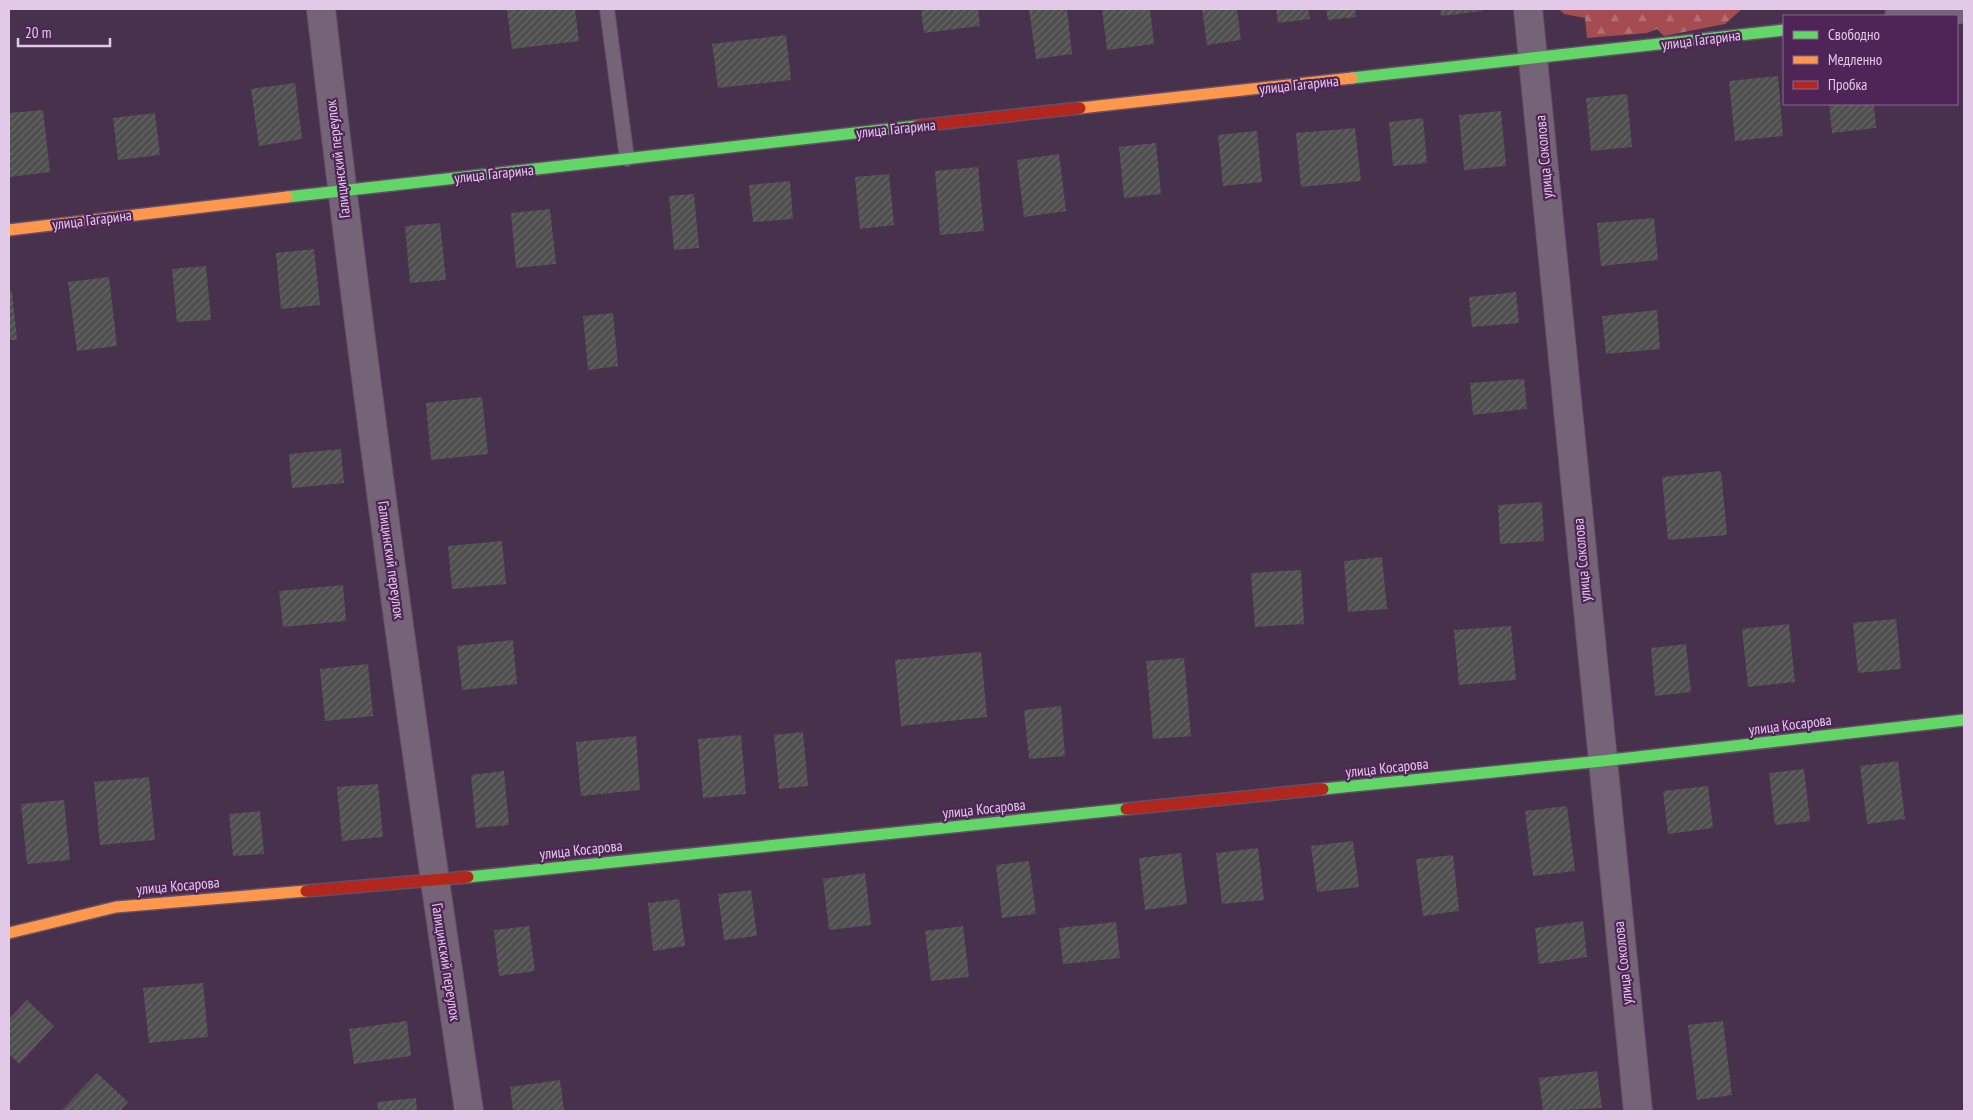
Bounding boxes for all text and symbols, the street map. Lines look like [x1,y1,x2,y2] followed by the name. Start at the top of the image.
[18,15,110,47] scale bar
[1783,15,1958,105] legend
[25,23,51,42] text: 20 m
[1660,25,1742,54] street label: улица Гагарина
[1828,25,1880,44] text: Свободно
[1828,50,1882,69] text: Медленно
[1258,71,1340,98] street label: улица Гагарина
[1828,75,1867,94] text: Пробка
[321,99,354,219] street label: Галицинский переулок
[855,115,937,142] street label: улица Гагарина
[1530,115,1557,200] street label: улица Соколова
[453,160,535,187] street label: улица Гагарина
[51,205,133,234] street label: улица Гагарина
[374,500,409,620] street label: Галицинский переулок
[1568,518,1595,603] street label: улица Соколова
[1747,710,1833,739] street label: улица Косарова
[1344,754,1429,781] street label: улица Косарова
[941,795,1026,822] street label: улица Косарова
[538,836,623,863] street label: улица Косарова
[136,872,220,899] street label: улица Косарова
[428,902,465,1022] street label: Галицинский переулок
[1609,920,1636,1006] street label: улица Соколова

